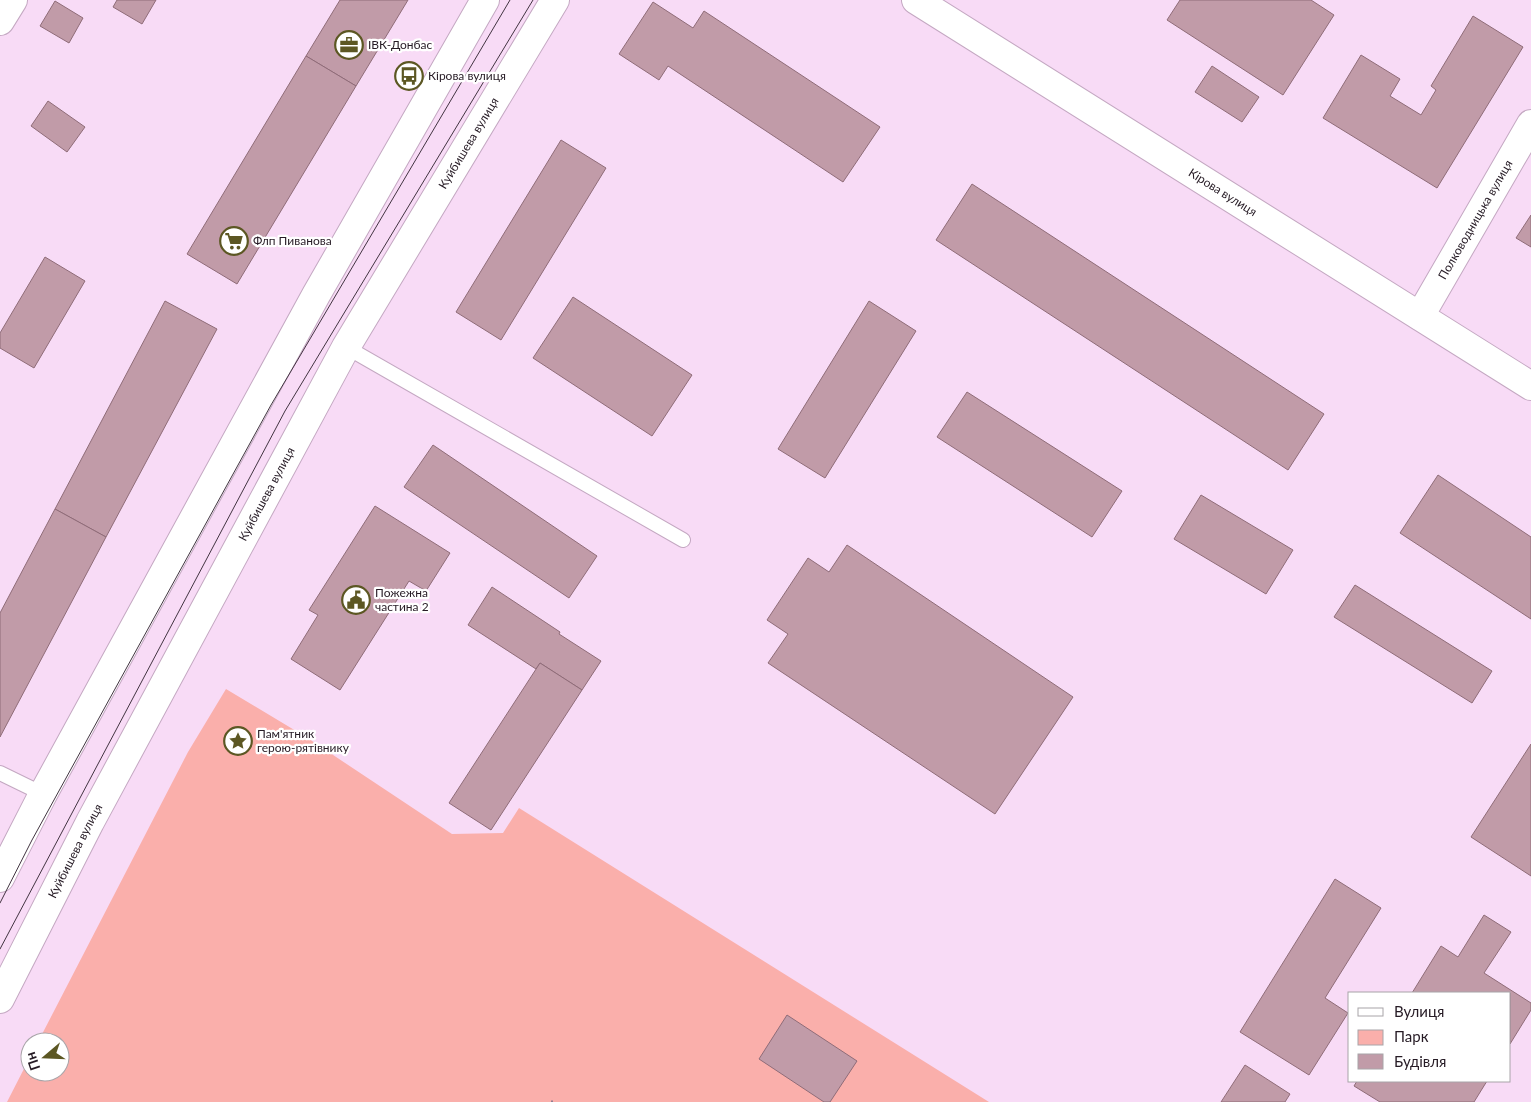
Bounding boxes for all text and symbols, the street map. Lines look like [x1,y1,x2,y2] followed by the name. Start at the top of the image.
[334,30,364,60] office icon: ІВК-Донбас
[368,37,433,52] place label: ІВК-Донбас
[394,61,424,91] bus stop icon: Кірова вулиця
[428,68,506,83] place label: Кірова вулиця
[435,94,502,192] street label: Куйбишева вулиця
[1435,157,1516,282] street label: Полководницька вулиця
[1186,165,1260,219] street label: Кірова вулиця
[219,226,249,256] supermarket icon: Флп Пиванова
[253,233,332,248] place label: Флп Пиванова
[235,444,298,543] street label: Куйбишева вулиця
[341,585,371,615] public building icon: Пожежна частина 2
[375,585,429,614] place label: Пожежна частина 2
[223,726,253,756] place icon: Пам'ятник герою-рятівнику
[257,726,350,755] place label: Пам'ятник герою-рятівнику
[44,801,105,901] street label: Куйбишева вулиця
[1348,992,1511,1082] legend
[1394,1002,1444,1020] text: Вулиця
[1394,1027,1429,1045] text: Парк
[20,1032,70,1082] north arrow
[21,1050,43,1073] text: Пн
[1394,1052,1446,1070] text: Будівля

